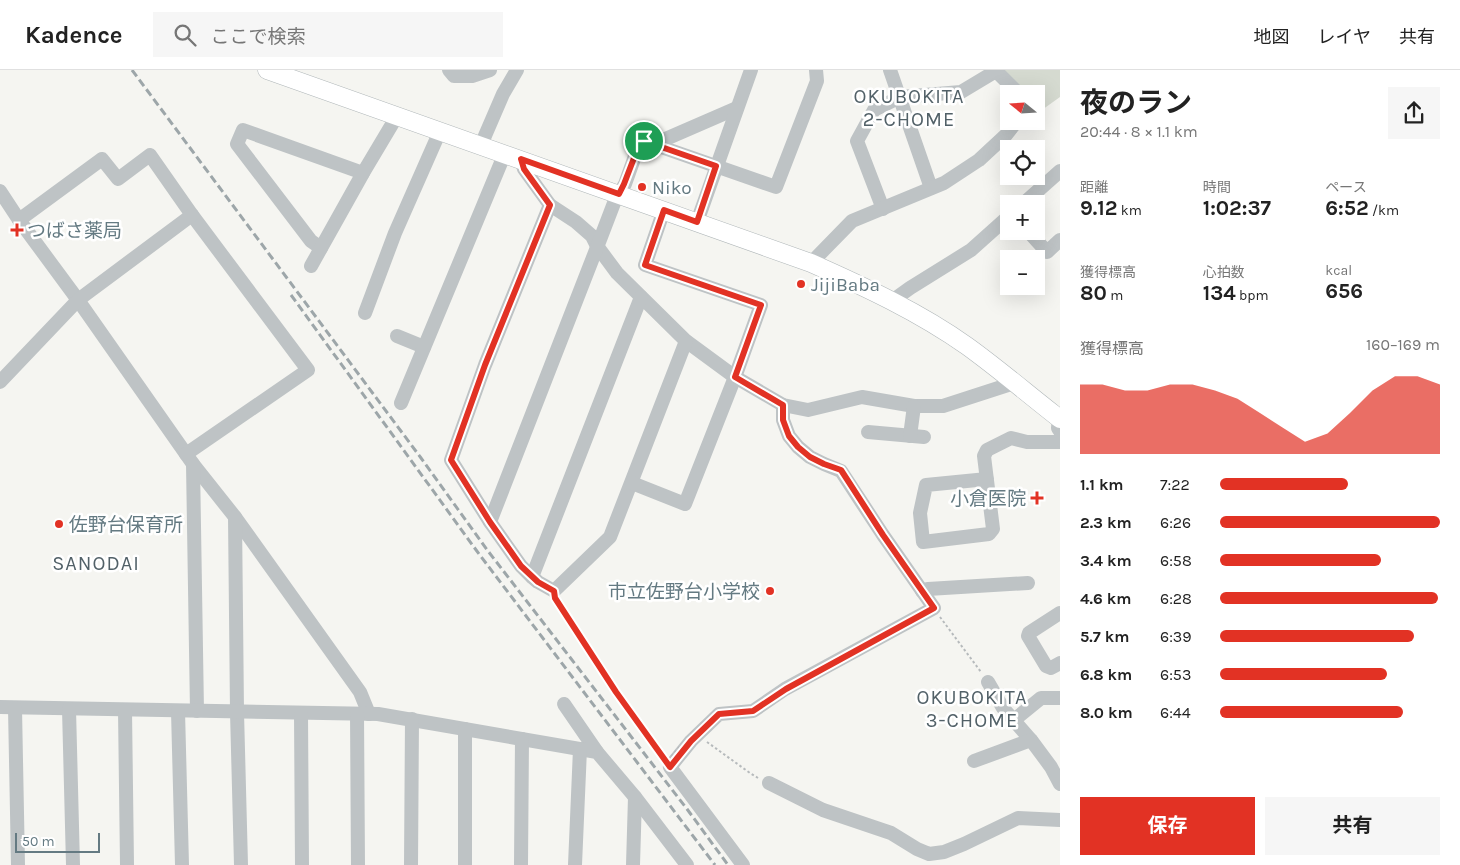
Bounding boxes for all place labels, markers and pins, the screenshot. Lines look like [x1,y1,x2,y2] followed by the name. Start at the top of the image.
[623,120,665,162] pin
[652,177,692,199] place label: Niko
[636,181,648,193] marker: Niko
[27,220,122,242] place label: つばさ薬局
[11,224,23,236] marker: つばさ薬局
[811,274,880,296] place label: JijiBaba
[795,278,807,290] marker: JijiBaba
[950,488,1026,510] place label: 小倉医院
[1030,491,1044,505] marker: 小倉医院
[69,514,183,536] place label: 佐野台保育所
[53,518,65,530] marker: 佐野台保育所
[608,581,760,603] place label: 市立佐野台小学校
[764,585,776,597] marker: 市立佐野台小学校

